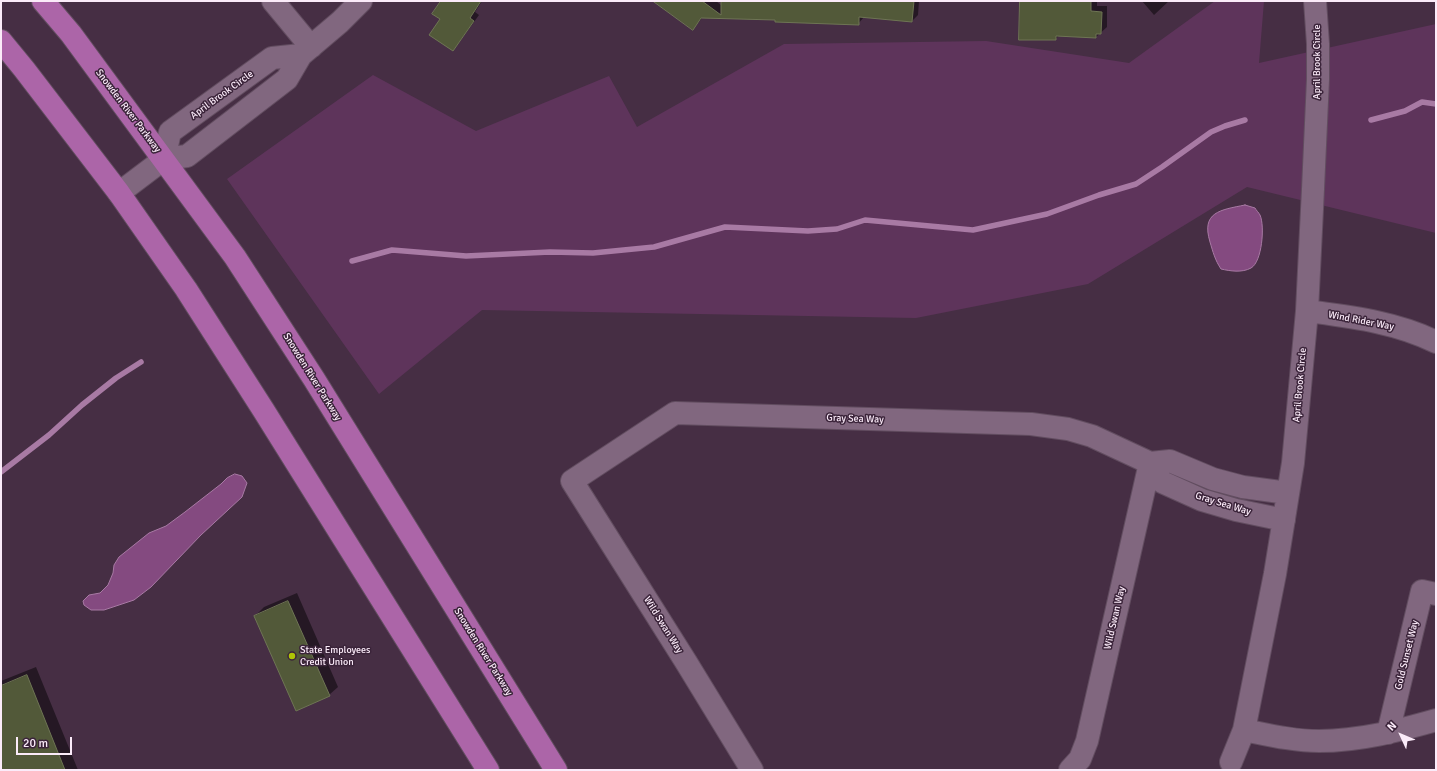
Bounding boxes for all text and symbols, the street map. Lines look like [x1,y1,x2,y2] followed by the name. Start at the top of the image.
[1311,25,1323,99] street label: April Brook Circle
[93,67,163,155] street label: Snowden River Parkway
[188,68,256,122] street label: April Brook Circle
[1327,309,1395,333] street label: Wind Rider Way
[280,331,344,423] street label: Snowden River Parkway
[1291,347,1309,423] street label: April Brook Circle
[826,412,884,426] street label: Gray Sea Way
[1194,490,1252,518] street label: Gray Sea Way
[1102,585,1128,651] street label: Wild Swan Way
[641,594,685,656] street label: Wild Swan Way
[451,606,515,698] street label: Snowden River Parkway
[1393,619,1421,691] street label: Gold Sunset Way
[300,644,370,668] place label: State Employees Credit Union
[287,651,297,661] marker: State Employees Credit Union
[1381,715,1421,755] north arrow
[1385,719,1399,734] text: N
[18,729,74,755] scale bar
[23,736,48,751] text: 20 m

